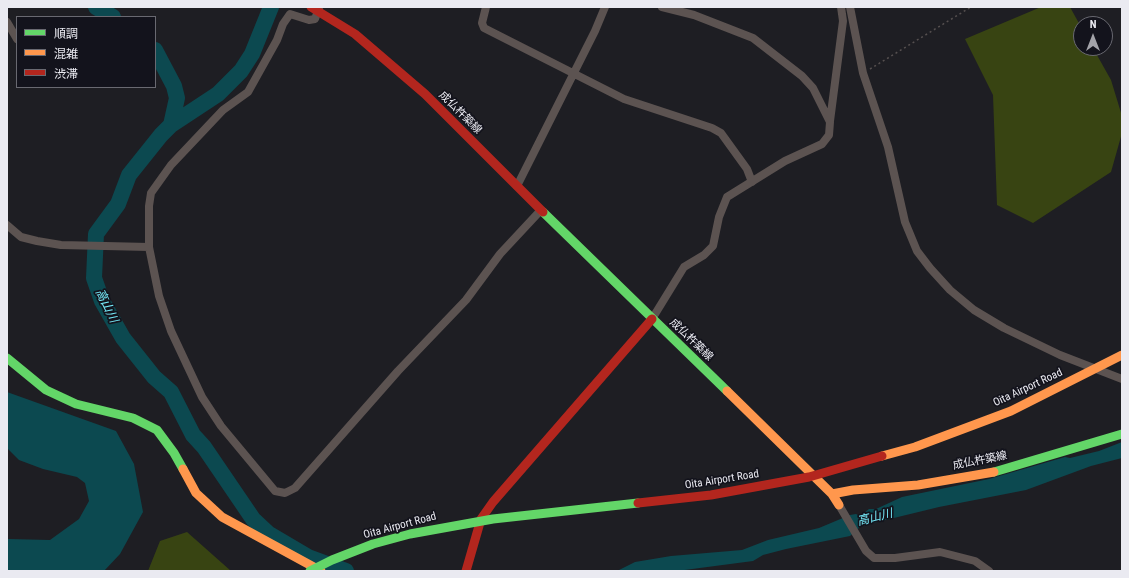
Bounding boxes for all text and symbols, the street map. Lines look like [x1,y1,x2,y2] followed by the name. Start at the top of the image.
[16,16,156,88] legend
[1073,16,1113,56] north arrow
[1090,18,1096,31] text: N
[54,27,78,41] text: 順調
[54,47,78,61] text: 混雑
[54,67,78,81] text: 渋滞
[436,89,484,137] street label: 成仏杵築線
[92,287,120,325] water label: 高山川
[667,316,715,364] street label: 成仏杵築線
[991,366,1065,410] street label: Oita Airport Road
[952,449,1008,473] street label: 成仏杵築線
[684,468,760,492] street label: Oita Airport Road
[856,507,894,529] water label: 高山川
[362,510,438,542] street label: Oita Airport Road

